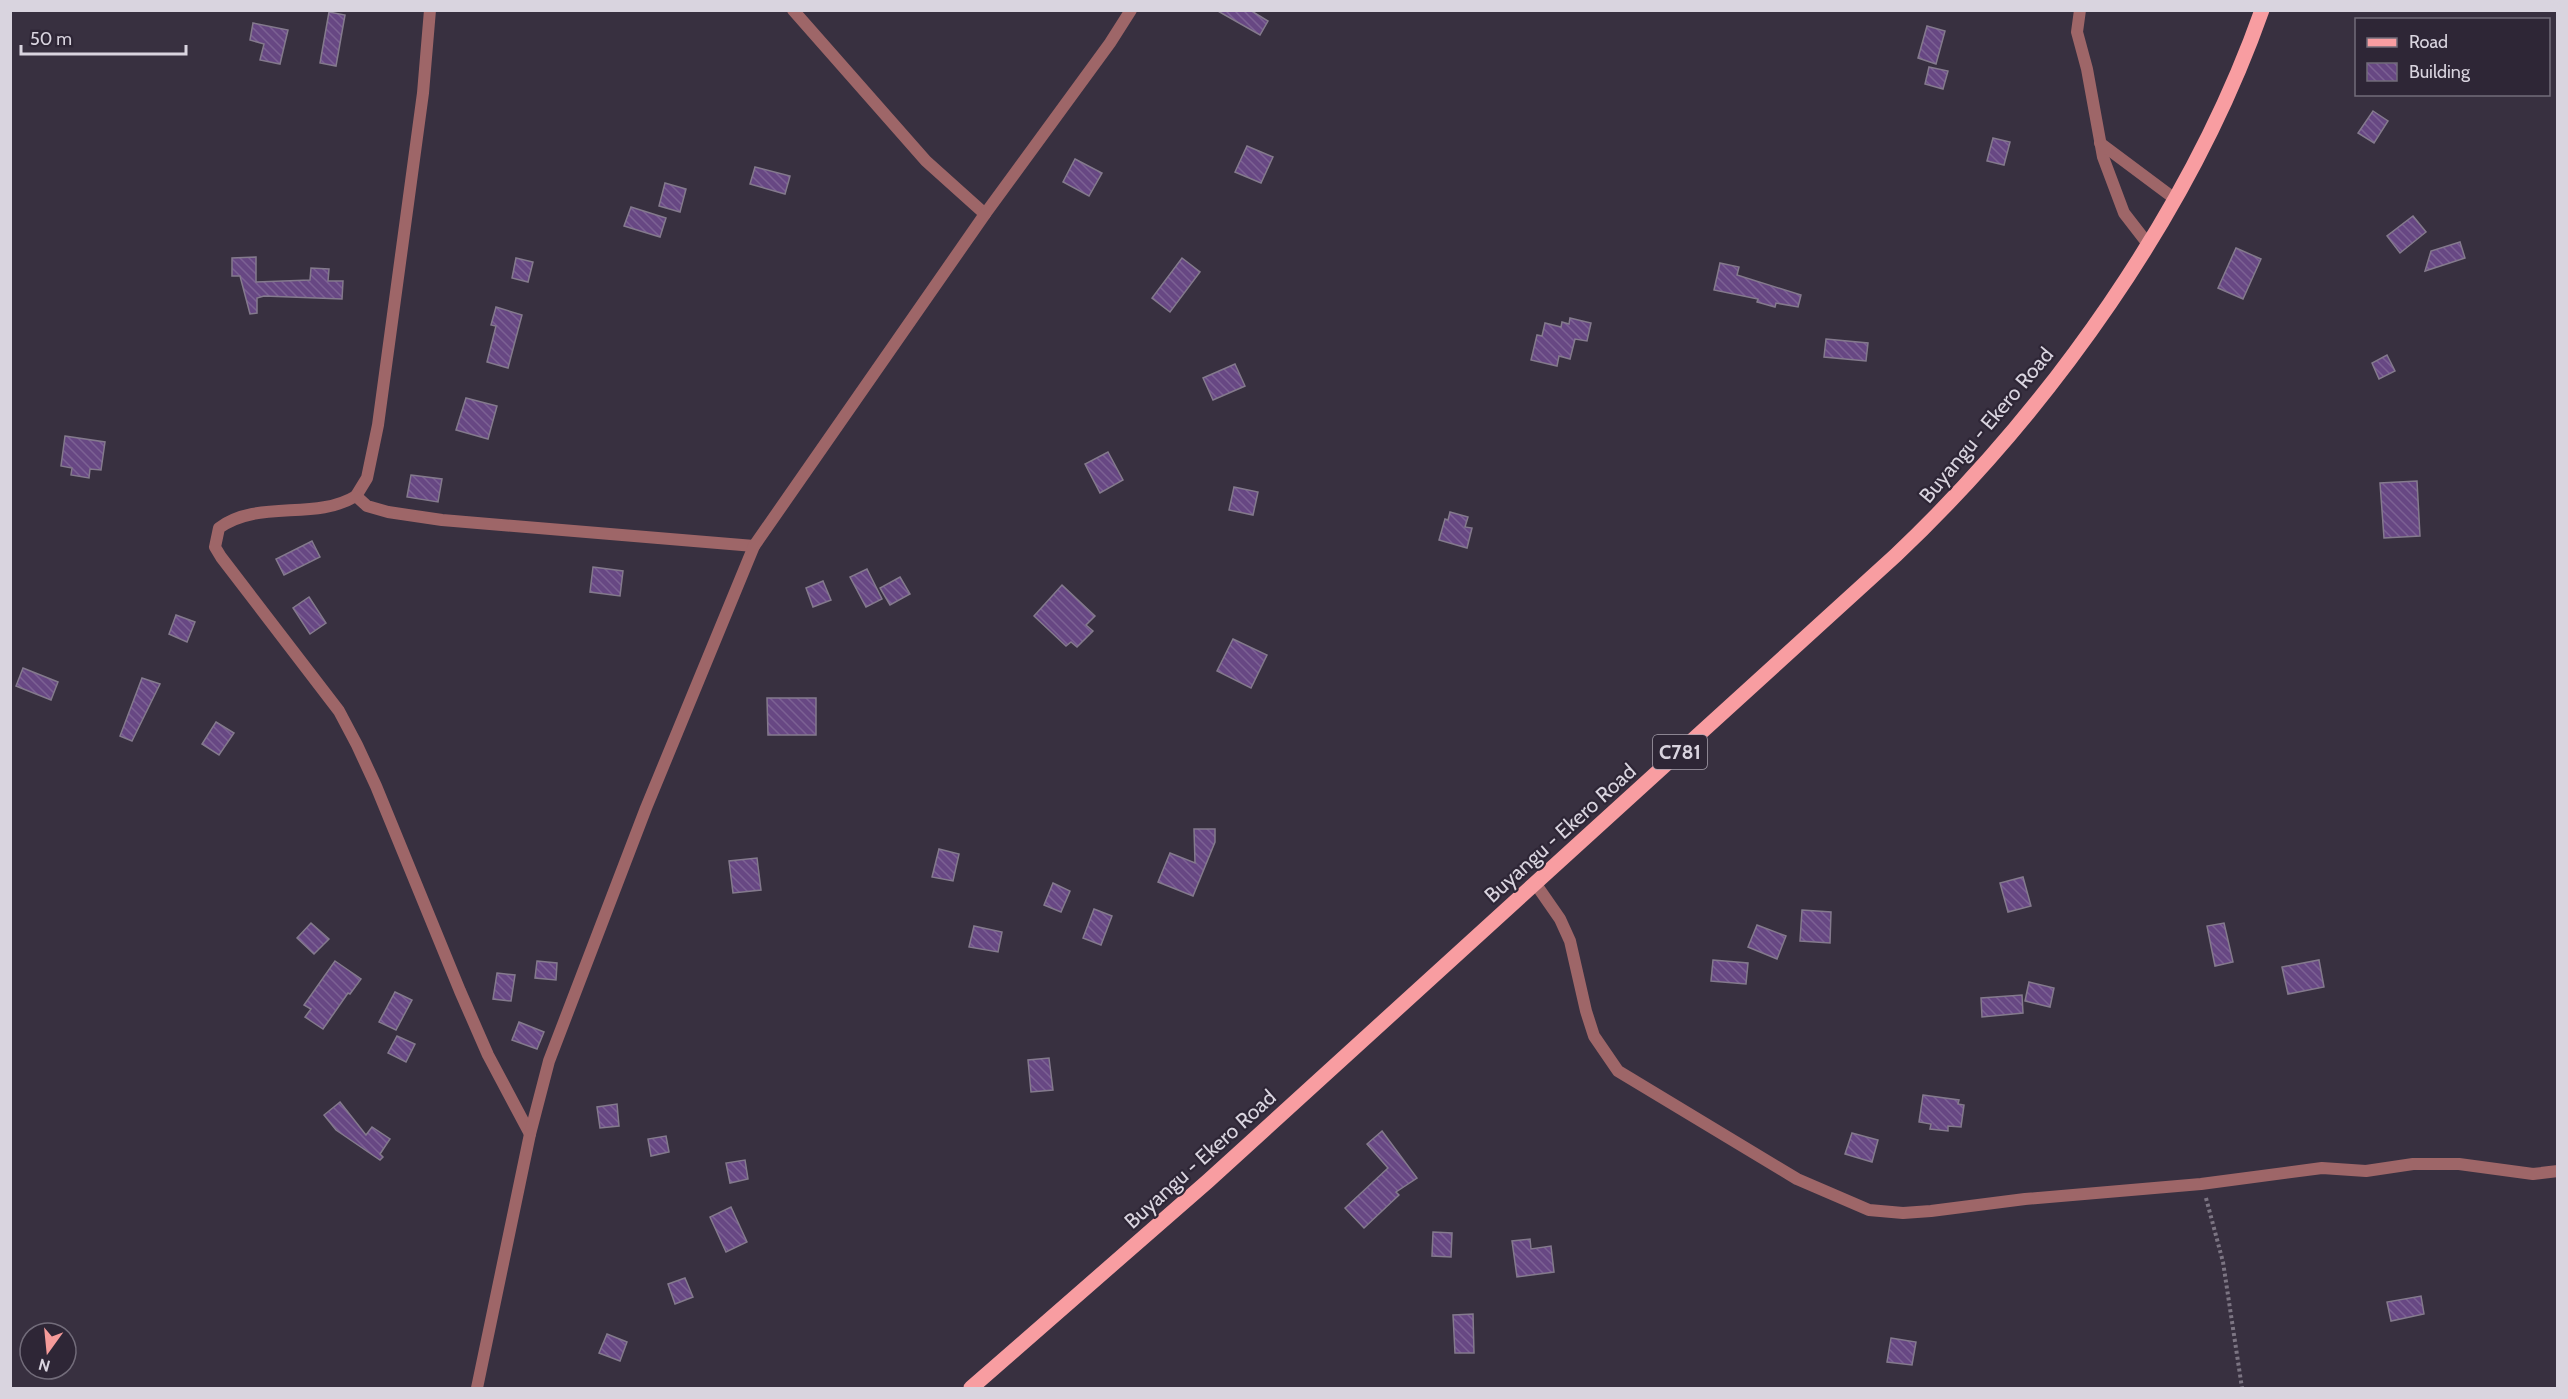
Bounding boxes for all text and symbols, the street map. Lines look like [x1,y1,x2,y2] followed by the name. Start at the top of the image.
[21,18,186,56] scale bar
[2355,18,2550,96] legend
[30,28,72,50] text: 50 m
[2409,31,2448,53] text: Road
[2409,61,2471,83] text: Building
[1914,342,2058,508] street label: Buyangu - Ekero Road
[1653,735,1707,769] road number: C781
[1479,758,1641,908] street label: Buyangu - Ekero Road
[1119,1084,1281,1234] street label: Buyangu - Ekero Road
[18,1321,78,1381] north arrow
[36,1354,52,1376] text: N

